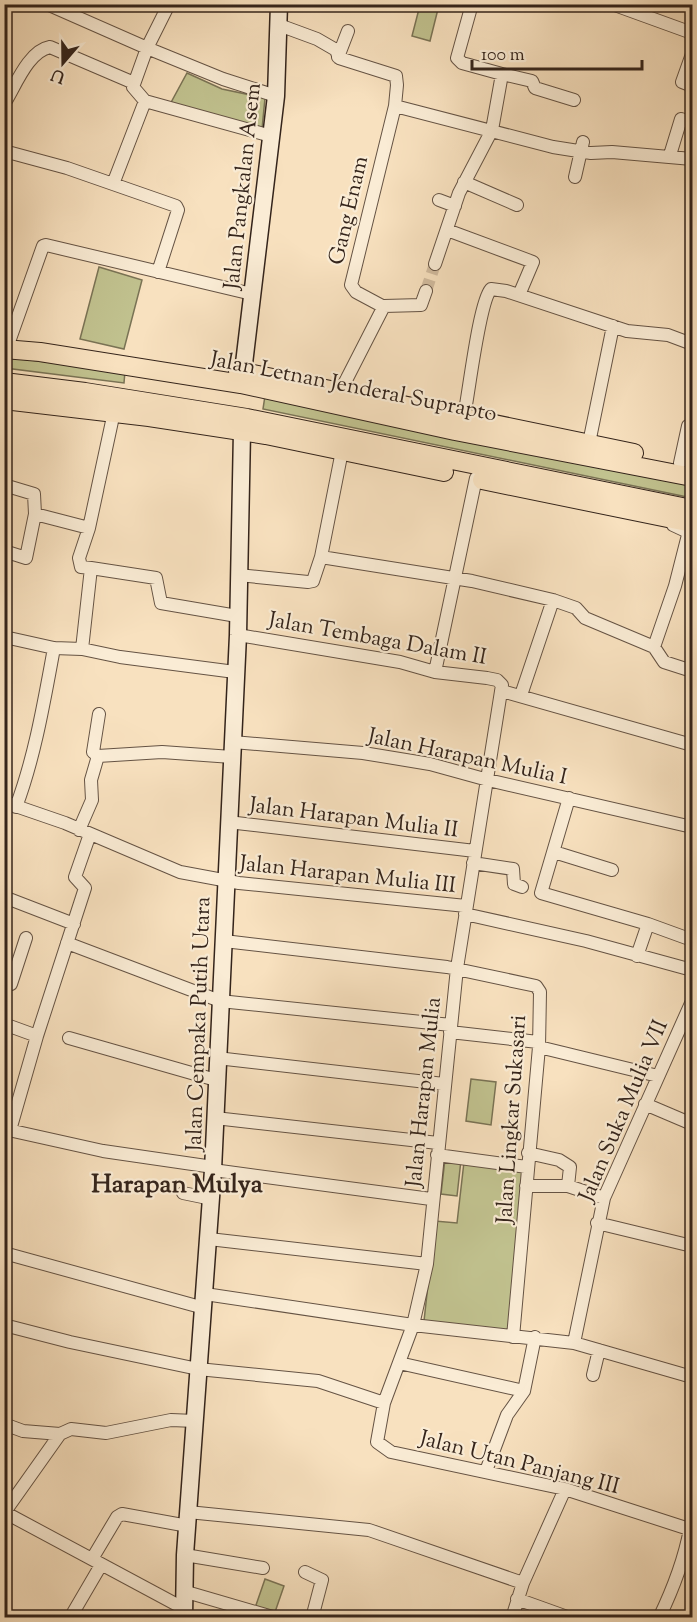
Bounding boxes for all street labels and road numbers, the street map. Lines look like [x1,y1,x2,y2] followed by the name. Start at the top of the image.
[217,82,271,292] street label: Jalan Pangkalan Asem
[322,153,378,268] street label: Gang Enam
[206,344,499,431] street label: Jalan Letnan Jenderal Suprapto
[265,605,489,675] street label: Jalan Tembaga Dalam II
[364,721,570,795] street label: Jalan Harapan Mulia I
[246,790,460,848] street label: Jalan Harapan Mulia II
[237,849,457,903] street label: Jalan Harapan Mulia III
[180,896,220,1153] street label: Jalan Cempaka Putih Utara
[399,996,451,1190] street label: Jalan Harapan Mulia
[490,1014,536,1226] street label: Jalan Lingkar Sukasari
[572,1015,678,1208] street label: Jalan Suka Mulia VII
[415,1423,622,1504] street label: Jalan Utan Panjang III

